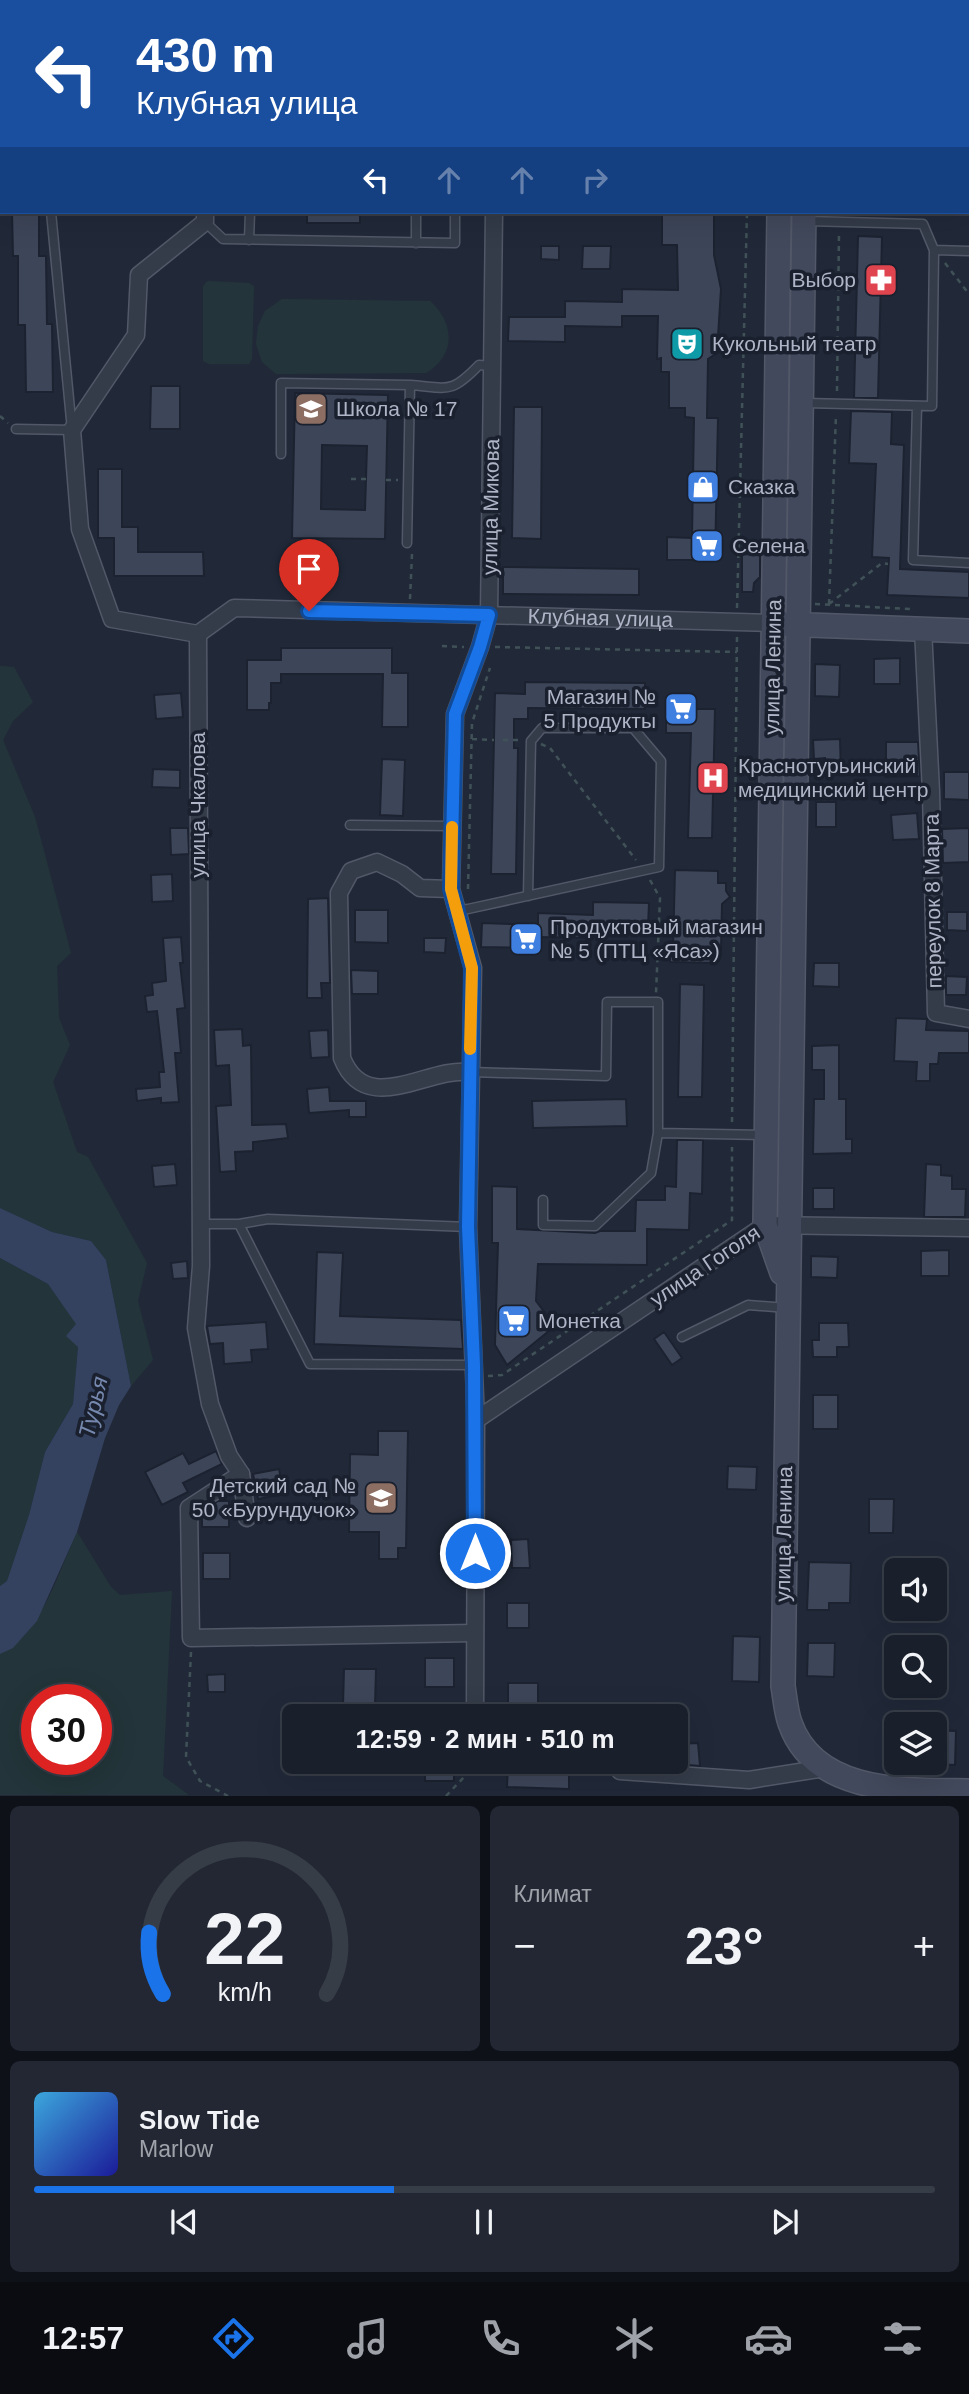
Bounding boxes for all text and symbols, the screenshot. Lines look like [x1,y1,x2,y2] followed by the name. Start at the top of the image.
[21,28,112,119] icon: left
[136,28,275,82] text: 430 m
[136,85,358,121] text: Клубная улица
[357,161,395,199] icon: left
[430,161,468,199] icon: ahead
[503,161,541,199] icon: ahead
[576,161,614,199] icon: right
[862,261,900,299] pharmacy icon: Выбор
[792,268,856,291] place label: Выбор
[668,325,706,363] theatre icon: Кукольный театр
[712,332,876,355] place label: Кукольный театр
[292,390,330,428] school or university icon: Школа № 17
[336,397,457,420] place label: Школа № 17
[478,438,503,575] street label: улица Микова
[684,468,722,506] shop icon: Сказка
[728,475,796,498] place label: Сказка
[688,527,726,565] supermarket icon: Селена
[732,534,806,557] place label: Селена
[279,539,339,611] pin
[290,550,328,588] icon: arrive
[760,599,785,735] street label: улица Ленина
[527,604,674,631] street label: Клубная улица
[544,685,656,732] place label: Магазин № 5 Продукты
[662,690,700,728] supermarket icon: Магазин № 5 Продукты
[186,732,209,878] street label: улица Чкалова
[738,754,928,801] place label: Краснотурьинский медицинский центр
[694,759,732,797] hospital icon: Краснотурьинский медицинский центр
[919,813,946,989] street label: переулок 8 Марта
[550,915,763,962] place label: Продуктовый магазин № 5 (ПТЦ «Яса»)
[507,920,545,958] supermarket icon: Продуктовый магазин № 5 (ПТЦ «Яса»)
[646,1220,764,1311] street label: улица Гоголя
[495,1302,533,1340] supermarket icon: Монетка
[538,1309,621,1332] place label: Монетка
[73,1374,113,1440] water label: Турья
[771,1466,796,1602] street label: улица Ленина
[192,1474,356,1521] place label: Детский сад № 50 «Бурундучок»
[362,1479,400,1517] school or university icon: Детский сад № 50 «Бурундучок»
[438,1516,512,1590] position arrow
[884,1558,947,1775] map controls
[884,1558,947,1621] button: sound
[884,1635,947,1698] button: search
[21,1684,112,1775] speed limit sign: 30
[884,1712,947,1775] button: layers
[355,1724,615,1754] text: 12:59 · 2 мин · 510 m
[514,1881,592,1907] text: Климат
[204,1899,285,1980] text: 22
[685,1917,764,1975] text: 23°
[514,1925,536,1967] text: −
[913,1925,935,1967] text: +
[218,1978,272,2006] text: km/h
[139,2105,260,2135] text: Slow Tide
[139,2136,213,2162] text: Marlow
[165,2203,203,2241] icon: previous
[465,2203,503,2241] icon: pause
[766,2203,804,2241] icon: next
[209,2314,258,2363] icon: directions
[343,2314,392,2363] icon: music
[476,2314,525,2363] icon: phone
[610,2314,659,2363] icon: climate
[744,2314,793,2363] icon: car
[878,2314,927,2363] icon: filters
[42,2320,124,2356] text: 12:57

